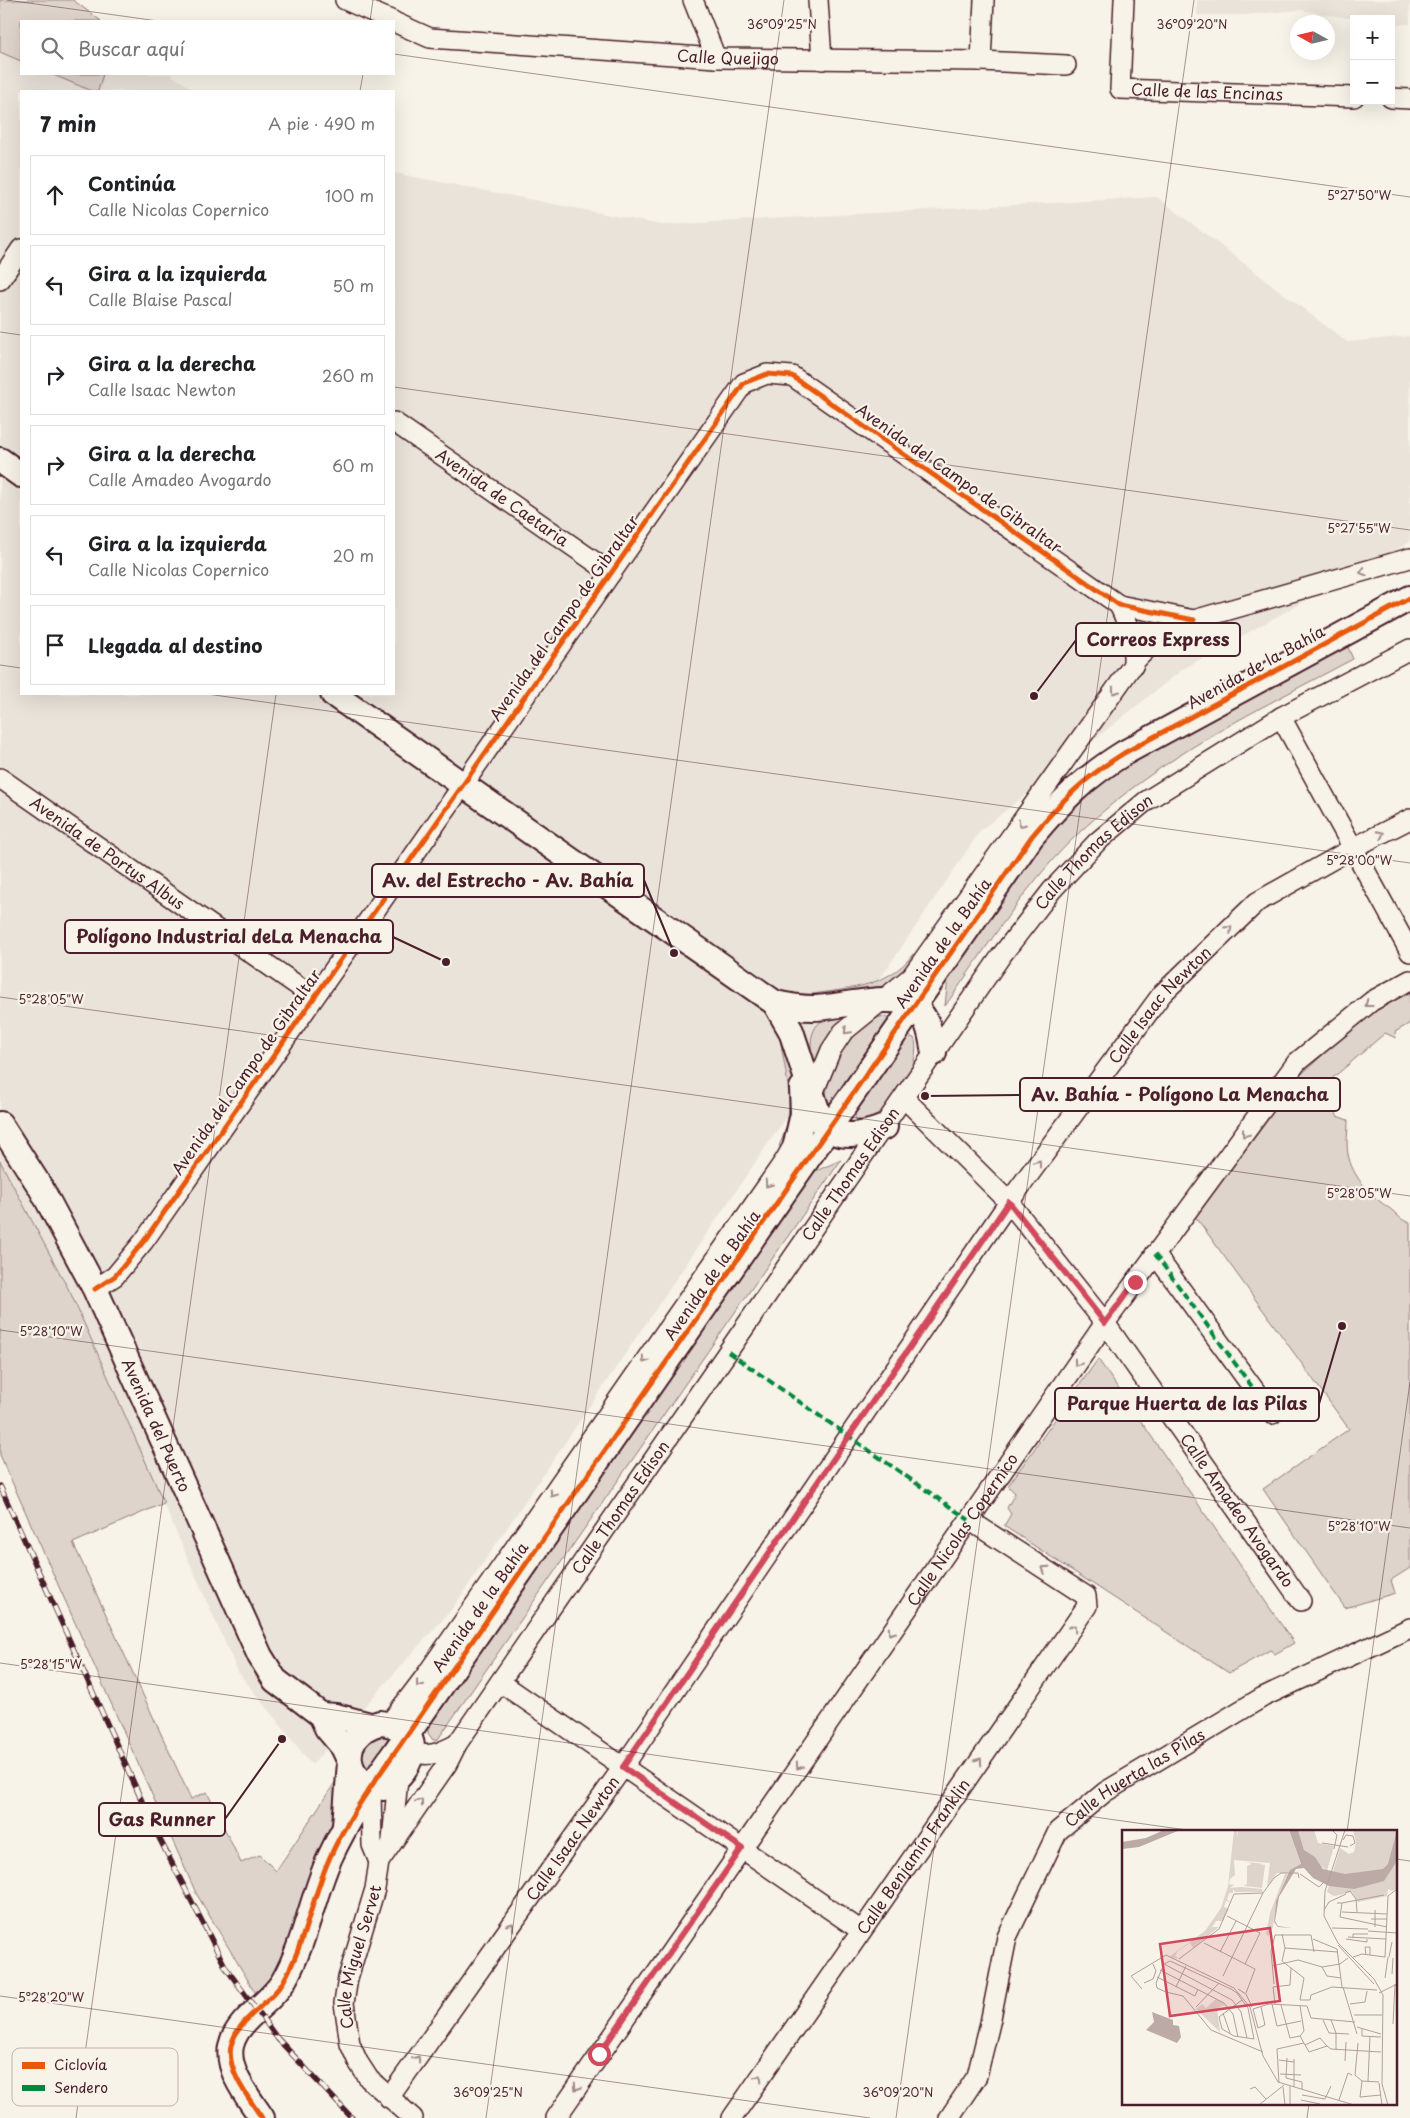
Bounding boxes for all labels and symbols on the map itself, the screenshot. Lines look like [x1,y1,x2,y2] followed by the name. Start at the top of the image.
[747,15,817,33] text: 36°09'25"N
[1157,15,1228,33] text: 36°09'20"N
[1290,15,1335,60] north arrow
[676,42,779,70] street label: Calle Quejigo
[1131,76,1283,106] street label: Calle de las Encinas
[1327,186,1392,204] text: 5°27'50"W
[852,397,1068,558] street label: Avenida del Campo de Gibraltar
[431,442,575,552] street label: Avenida de Caetaria
[483,509,644,725] street label: Avenida del Campo de Gibraltar
[1327,519,1391,537] text: 5°27'55"W
[1360,566,1368,576] one-way arrow
[1182,618,1329,714] street label: Avenida de la Bahía
[1076,623,1240,656] callout: Correos Express
[1086,625,1230,652] text: Correos Express
[1112,685,1121,695] one-way arrow
[1028,787,1157,914] street label: Calle Thomas Edison
[26,790,190,915] street label: Avenida de Portus Albus
[1018,818,1027,827] one-way arrow
[1376,830,1385,840] one-way arrow
[1326,851,1393,869] text: 5°28'00"W
[372,864,644,897] callout: Av. del Estrecho - Av. Bahía
[382,866,634,893] text: Av. del Estrecho - Av. Bahía
[888,872,996,1012] street label: Avenida de la Bahía
[65,920,393,953] callout: Polígono Industrial deLa Menacha
[76,922,382,949] text: Polígono Industrial deLa Menacha
[1223,926,1232,935] one-way arrow
[1102,940,1216,1068] street label: Calle Isaac Newton
[165,963,326,1179] street label: Avenida del Campo de Gibraltar
[18,990,84,1008] text: 5°28'05"W
[1365,999,1374,1007] one-way arrow
[843,1025,852,1034] one-way arrow
[1020,1078,1340,1111] callout: Av. Bahía - Polígono La Menacha
[1031,1080,1329,1107] text: Av. Bahía - Polígono La Menacha
[795,1102,904,1245] street label: Calle Thomas Edison
[1242,1128,1250,1137] one-way arrow
[1032,1159,1041,1169] one-way arrow
[765,1178,774,1188] one-way arrow
[1326,1184,1392,1202] text: 5°28'05"W
[657,1204,765,1344] street label: Avenida de la Bahía
[1124,1271,1147,1294] route end
[20,1322,83,1340] text: 5°28'10"W
[117,1354,198,1496] street label: Avenida del Puerto
[642,1354,651,1364] one-way arrow
[1074,1357,1083,1367] one-way arrow
[1055,1388,1319,1421] callout: Parque Huerta de las Pilas
[1067,1389,1308,1416] text: Parque Huerta de las Pilas
[1175,1428,1301,1592] street label: Calle Amadeo Avogardo
[565,1435,674,1578] street label: Calle Thomas Edison
[900,1448,1023,1611] street label: Calle Nicolas Copernico
[550,1488,559,1497] one-way arrow
[1328,1517,1391,1535] text: 5°28'10"W
[425,1536,533,1676] street label: Avenida de la Bahía
[1042,1566,1051,1576] one-way arrow
[1067,1624,1076,1634] one-way arrow
[888,1627,897,1636] one-way arrow
[20,1655,83,1673] text: 5°28'15"W
[417,1678,425,1687] one-way arrow
[1059,1722,1209,1832] street label: Calle Huerta las Pilas
[973,1757,982,1767] one-way arrow
[796,1760,805,1770] one-way arrow
[519,1770,624,1905] street label: Calle Isaac Newton
[850,1773,975,1939] street label: Calle Benjamín Franklin
[414,1798,423,1808] one-way arrow
[99,1803,225,1836] callout: Gas Runner
[109,1805,216,1832] text: Gas Runner
[1122,1830,1398,2106] inset map
[331,1883,386,2031] street label: Calle Miguel Servet
[505,1922,514,1932] one-way arrow
[18,1988,85,2006] text: 5°28'20"W
[588,2043,611,2066] route start
[12,2048,178,2106] legend
[54,2054,107,2075] text: Ciclovía
[411,2055,420,2064] one-way arrow
[753,2074,762,2084] one-way arrow
[54,2077,108,2098] text: Sendero
[574,2081,583,2091] one-way arrow
[453,2083,523,2101] text: 36°09'25"N
[863,2083,934,2101] text: 36°09'20"N

